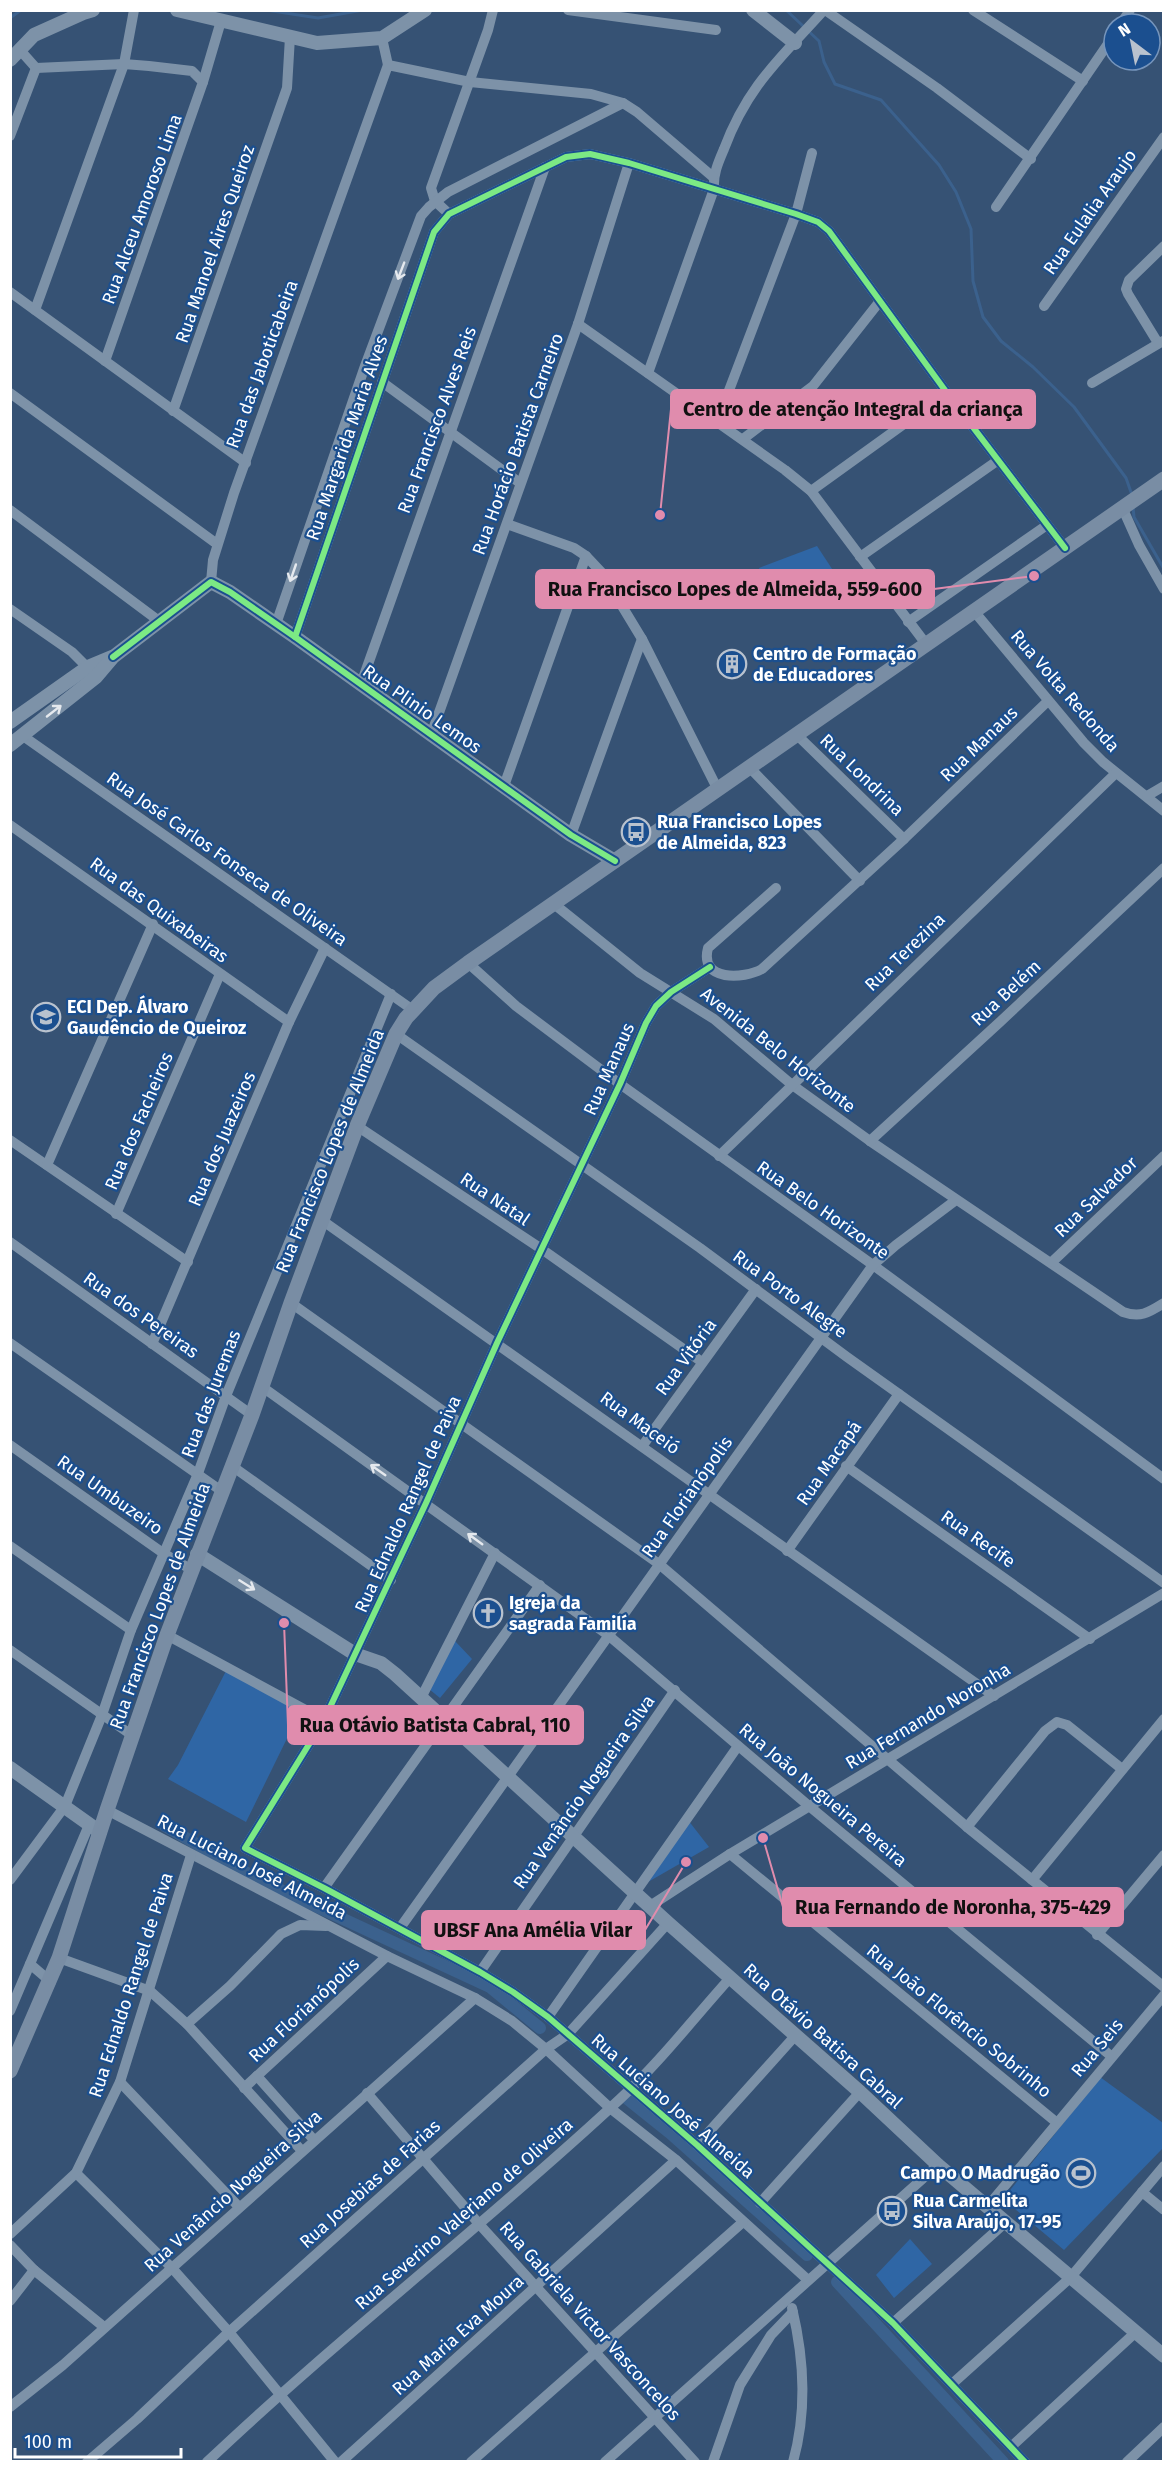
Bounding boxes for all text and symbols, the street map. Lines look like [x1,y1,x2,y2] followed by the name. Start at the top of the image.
[1102,12,1162,72] north arrow
[1115,19,1134,41] text: N
[97,111,187,307] street label: Rua Alceu Amoroso Lima
[171,142,259,346] street label: Rua Manoel Aires Queiroz
[1039,145,1141,279] street label: Rua Eulalia Araujo
[395,261,406,279] one-way arrow
[221,277,303,451] street label: Rua das Jaboticabeira
[393,323,481,517] street label: Rua Francisco Alves Reis
[468,330,568,558] street label: Rua Horácio Batista Carneiro
[302,333,392,543] street label: Rua Margarida Maria Alves
[671,390,1035,428] callout: Centro de atenção Integral da criança
[683,397,1023,421] text: Centro de atenção Integral da criança
[287,563,298,582] one-way arrow
[536,570,934,608] callout: Rua Francisco Lopes de Almeida, 559-600
[548,577,922,601] text: Rua Francisco Lopes de Almeida, 559-600
[1006,625,1124,757] street label: Rua Volta Redonda
[753,643,916,686] place label: Centro de Formação de Educadores
[716,648,748,680] building icon: Centro de Formação de Educadores
[358,660,486,758] street label: Rua Plinio Lemos
[936,702,1022,786] street label: Rua Manaus
[45,704,61,717] one-way arrow
[815,729,909,821] street label: Rua Londrina
[102,767,352,951] street label: Rua José Carlos Fonseca de Oliveira
[657,811,822,854] place label: Rua Francisco Lopes de Almeida, 823
[620,816,652,848] bus stop icon: Rua Francisco Lopes de Almeida, 823
[86,852,232,968] street label: Rua das Quixabeiras
[860,908,950,996] street label: Rua Terezina
[967,955,1045,1031] street label: Rua Belém
[696,983,860,1117] street label: Avenida Belo Horizonte
[67,995,246,1039] place label: ECI Dep. Álvaro Gaudêncio de Queiroz
[30,1001,62,1033] school or university icon: ECI Dep. Álvaro Gaudêncio de Queiroz
[579,1019,639,1119] street label: Rua Manaus
[271,1026,389,1276] street label: Rua Francisco Lopes de Almeida
[100,1049,178,1193] street label: Rua dos Facheiros
[184,1068,260,1210] street label: Rua dos Juazeiros
[1050,1152,1142,1242] street label: Rua Salvador
[752,1156,894,1264] street label: Rua Belo Horizonte
[456,1168,534,1230] street label: Rua Natal
[729,1245,851,1343] street label: Rua Porto Alegre
[79,1267,203,1363] street label: Rua dos Pereiras
[651,1314,721,1400] street label: Rua Vitória
[177,1327,245,1461] street label: Rua das Juremas
[596,1387,684,1459] street label: Rua Maceió
[350,1392,466,1616] street label: Rua Ednaldo Rangel de Paiva
[792,1416,866,1510] street label: Rua Macapá
[637,1432,737,1562] street label: Rua Florianópolis
[53,1450,167,1540] street label: Rua Umbuzeiro
[371,1464,387,1476] one-way arrow
[105,1480,215,1732] street label: Rua Francisco Lopes de Almeida
[937,1505,1019,1573] street label: Rua Recife
[468,1533,484,1545] one-way arrow
[238,1580,255,1592] one-way arrow
[509,1592,637,1635] place label: Igreja da sagrada Familía
[472,1597,504,1629] church icon: Igreja da sagrada Familía
[842,1658,1014,1774] street label: Rua Fernando Noronha
[509,1691,659,1893] street label: Rua Venâncio Nogueira Silva
[288,1706,583,1744] callout: Rua Otávio Batista Cabral, 110
[299,1713,571,1737] text: Rua Otávio Batista Cabral, 110
[735,1718,911,1872] street label: Rua João Nogueira Pereira
[154,1810,350,1924] street label: Rua Luciano José Almeida
[84,1870,178,2100] street label: Rua Ednaldo Rangel de Paiva
[783,1888,1123,1926] callout: Rua Fernando de Noronha, 375-429
[795,1895,1111,1919] text: Rua Fernando de Noronha, 375-429
[422,1911,645,1949] callout: UBSF Ana Amélia Vilar
[434,1918,633,1942] text: UBSF Ana Amélia Vilar
[862,1940,1056,2102] street label: Rua João Florêncio Sobrinho
[244,1953,364,2067] street label: Rua Florianópolis
[739,1959,907,2113] street label: Rua Otávio Batisra Cabral
[1066,2014,1128,2082] street label: Rua Seis
[587,2029,759,2183] street label: Rua Luciano José Almeida
[140,2105,326,2277] street label: Rua Venâncio Nogueira Silva
[351,2113,577,2315] street label: Rua Severino Valeriano de Oliveira
[295,2115,445,2253] street label: Rua Josebias de Farias
[1065,2157,1097,2189] sports icon: Campo O Madrugão
[900,2162,1060,2184] place label: Campo O Madrugão
[913,2190,1062,2233] place label: Rua Carmelita Silva Araújo, 17-95
[876,2195,908,2227] bus stop icon: Rua Carmelita Silva Araújo, 17-95
[495,2217,685,2425] street label: Rua Gabriela Victor Vasconcelos
[388,2270,528,2400] street label: Rua Maria Eva Moura
[15,2421,182,2459] scale bar
[24,2431,72,2453] text: 100 m

